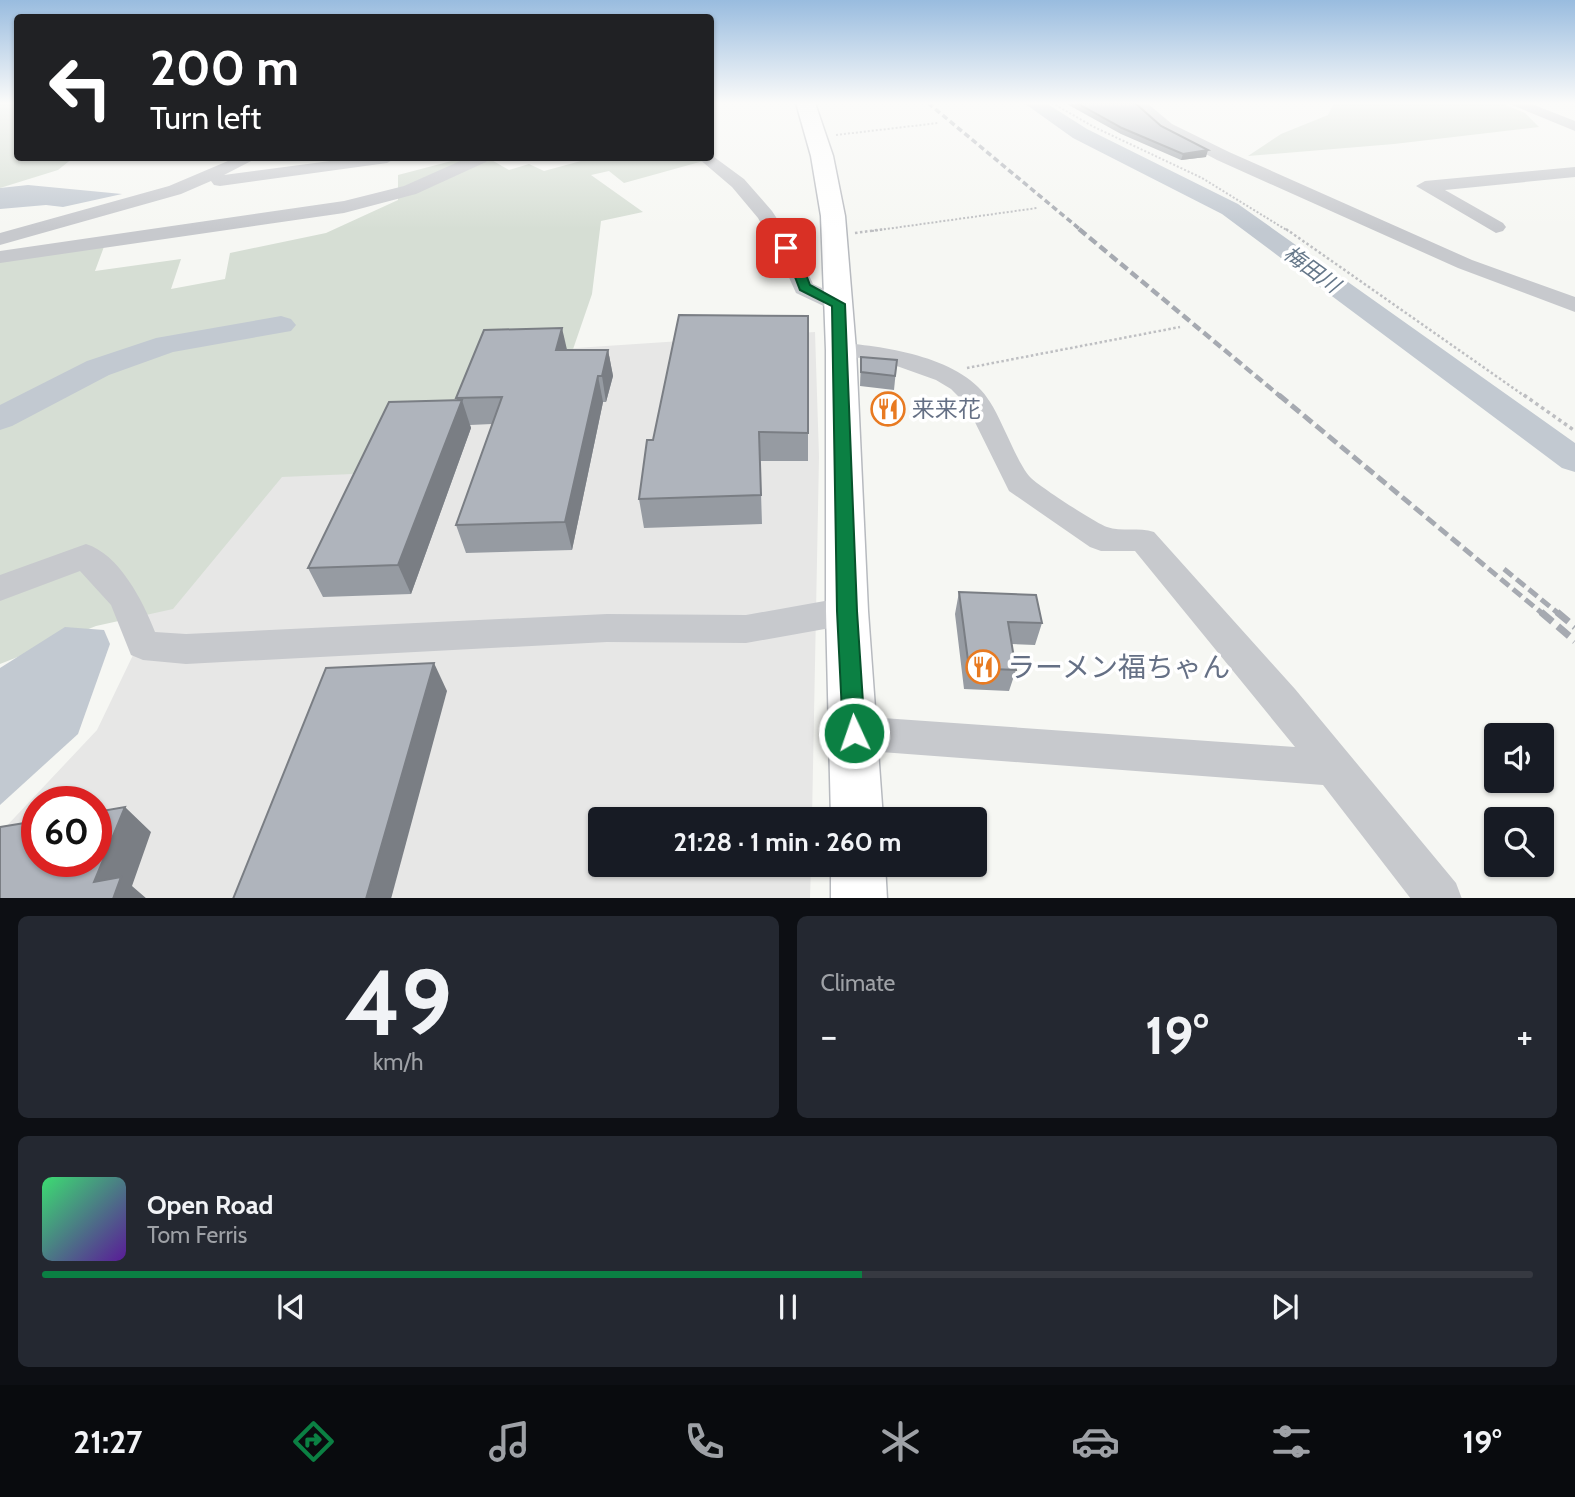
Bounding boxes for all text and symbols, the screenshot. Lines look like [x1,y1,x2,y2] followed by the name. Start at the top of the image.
[150,38,299,97] text: 200 m
[35,42,126,133] icon: left
[150,98,261,137] text: Turn left
[756,218,816,278] pin
[767,229,805,267] icon: arrive
[1279,240,1346,299] water label: 梅田川
[869,390,907,428] restaurant icon: 来来花
[912,395,981,423] place label: 来来花
[964,648,1002,686] restaurant icon: ラーメン福ちゃん
[1007,650,1230,684] place label: ラーメン福ちゃん
[817,696,891,770] position arrow
[1484,723,1554,877] map controls
[1484,723,1554,793] button: sound
[21,786,112,877] speed limit sign: 60
[1484,807,1554,877] button: search
[674,826,901,858] text: 21:28 · 1 min · 260 m
[344,947,452,1058] text: 49
[821,969,895,997] text: Climate
[1145,1004,1208,1067] text: 19°
[821,1012,837,1059] text: −
[1516,1012,1533,1059] text: +
[373,1048,423,1076] text: km/h
[147,1189,273,1221] text: Open Road
[147,1221,247,1249] text: Tom Ferris
[272,1288,310,1326] icon: previous
[769,1288,807,1326] icon: pause
[1266,1288,1304,1326] icon: next
[289,1417,338,1466] icon: directions
[485,1417,534,1466] icon: music
[680,1417,729,1466] icon: phone
[876,1417,925,1466] icon: climate
[1071,1417,1120,1466] icon: car
[1267,1417,1316,1466] icon: filters
[73,1422,142,1461] text: 21:27
[1463,1422,1502,1461] text: 19°

